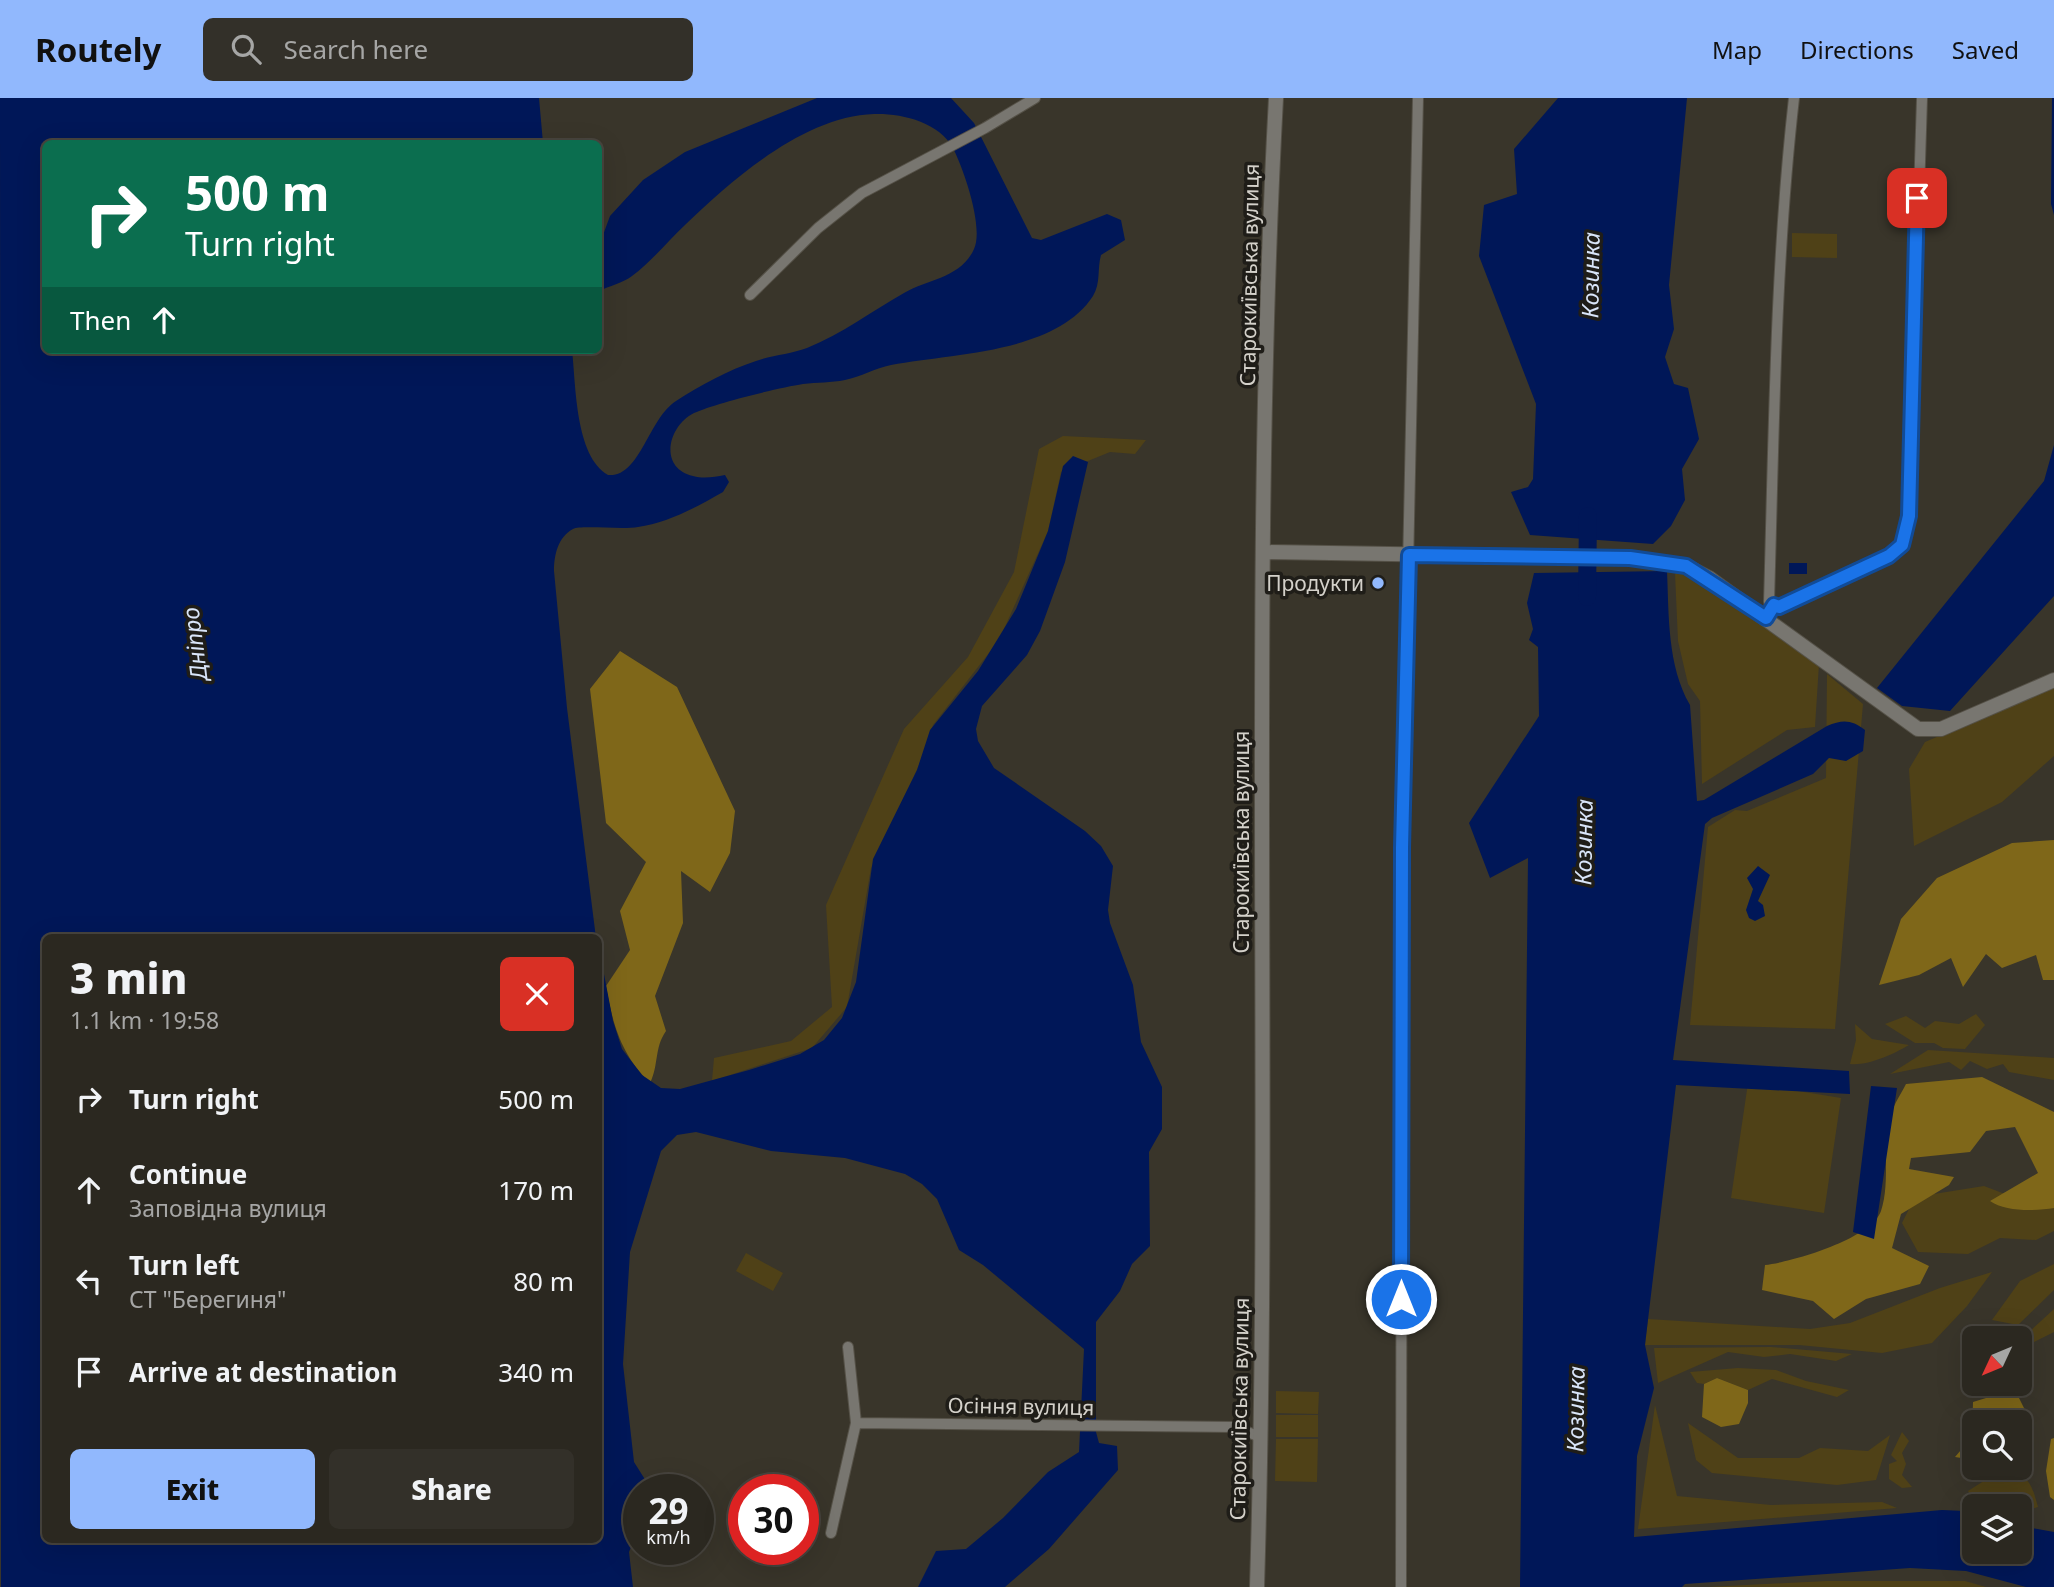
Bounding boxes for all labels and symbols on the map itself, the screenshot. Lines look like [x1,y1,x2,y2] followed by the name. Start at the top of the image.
[1233,163,1265,387] street label: Старокиївська вулиця
[1887,168,1947,228] pin
[1573,232,1607,318] water label: Козинка
[1266,569,1364,597] place label: Продукти
[1370,575,1386,591] marker: Продукти
[174,605,215,685] water label: Дніпро
[1227,731,1255,953] street label: Старокиївська вулиця
[1566,799,1600,885] water label: Козинка
[1364,1262,1438,1336] position arrow
[1223,1297,1255,1521] street label: Старокиївська вулиця
[1962,1326,2032,1396] north arrow
[1558,1366,1592,1452] water label: Козинка
[947,1391,1095,1421] street label: Осіння вулиця
[728,1474,819,1565] speed limit sign: 30

